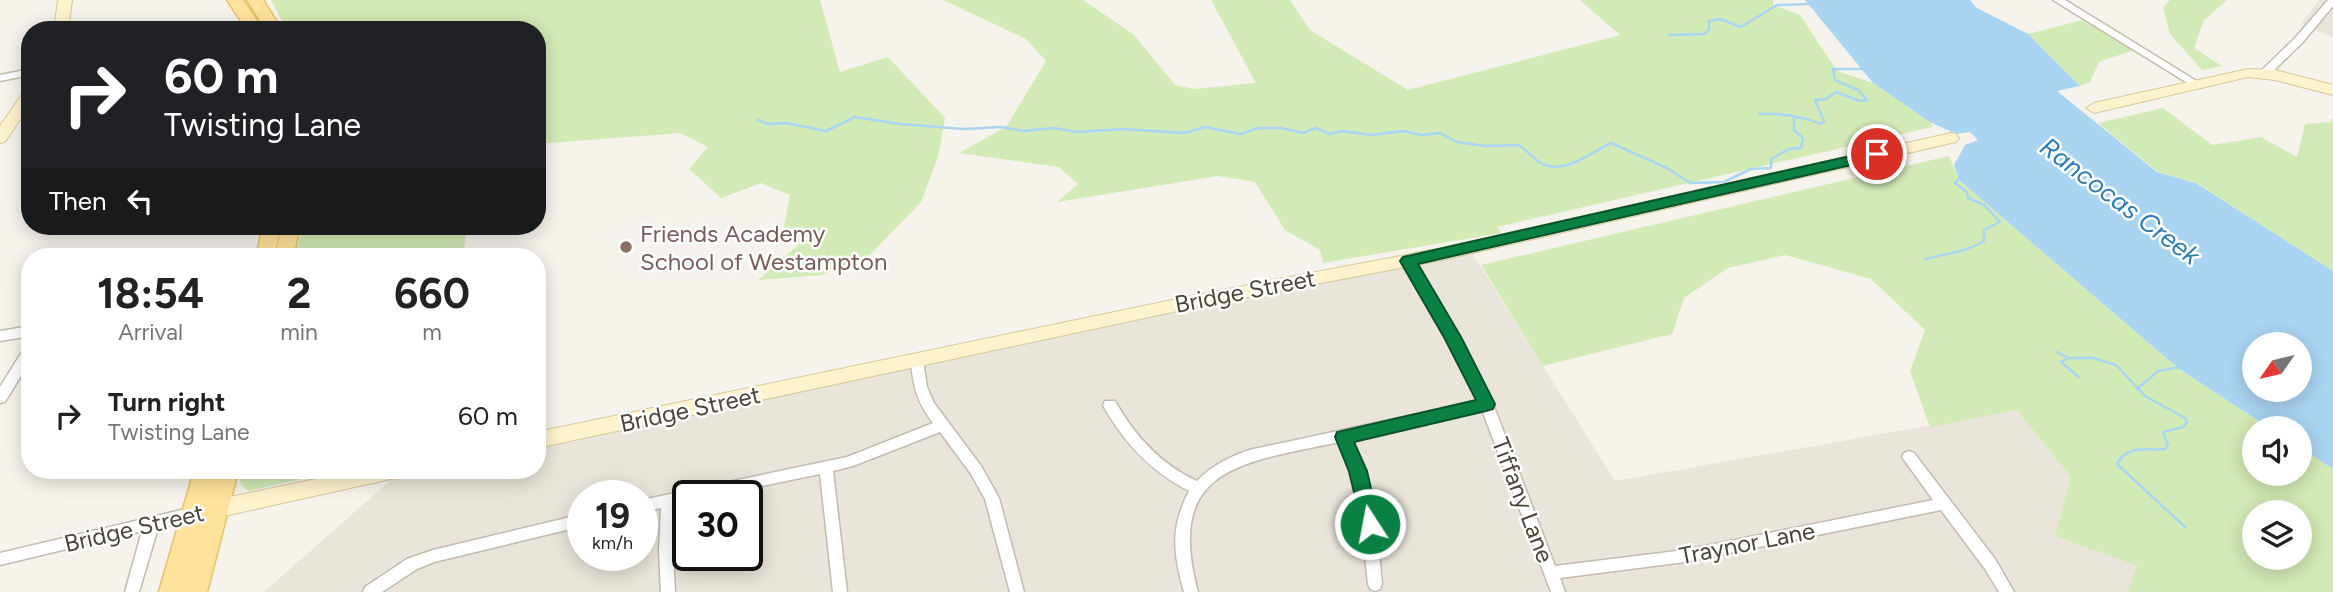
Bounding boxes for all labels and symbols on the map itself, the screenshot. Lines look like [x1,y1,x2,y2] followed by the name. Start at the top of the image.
[1847,124,1907,184] pin
[2034,130,2207,272] water label: Rancocas Creek
[640,219,887,276] place label: Friends Academy School of Westampton
[618,239,634,255] marker: Friends Academy School of Westampton
[1172,263,1318,319] street label: Bridge Street
[2242,332,2312,402] north arrow
[617,380,763,438] street label: Bridge Street
[1486,433,1560,567] street label: Tiffany Lane
[672,480,763,571] speed limit sign: 30
[1333,487,1407,561] position arrow
[61,498,207,558] street label: Bridge Street
[1677,516,1817,570] street label: Traynor Lane

